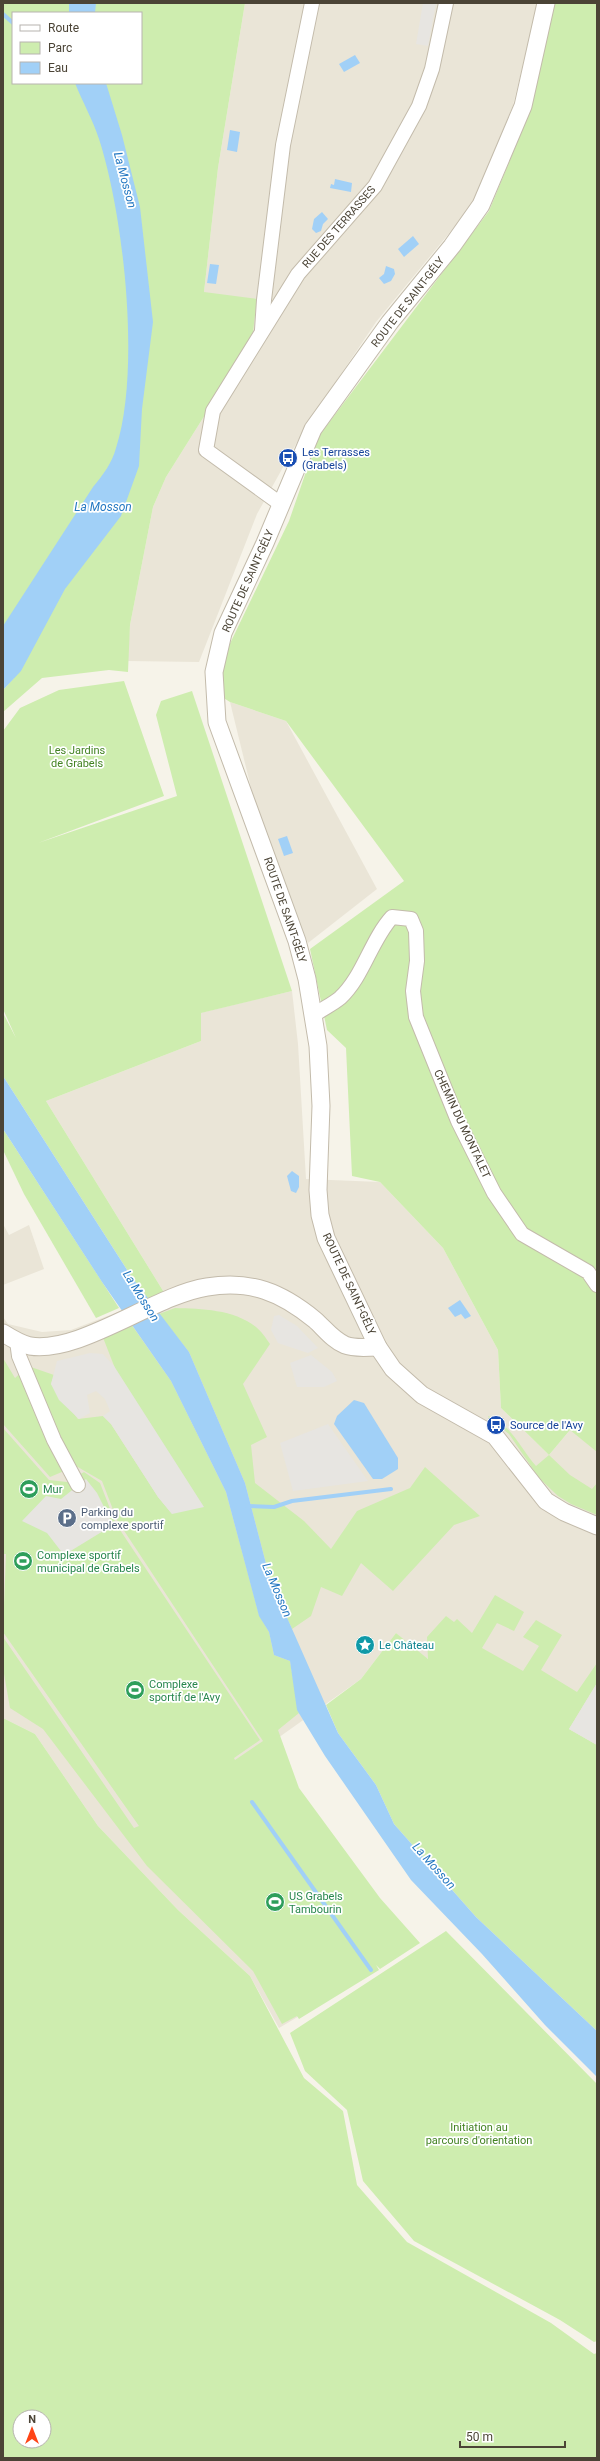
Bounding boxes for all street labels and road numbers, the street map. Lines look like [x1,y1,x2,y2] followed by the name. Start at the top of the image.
[300,183,379,271] street label: RUE DES TERRASSES
[369,254,448,350] street label: ROUTE DE SAINT-GÉLY
[219,527,277,634] street label: ROUTE DE SAINT-GÉLY
[261,855,309,965] street label: ROUTE DE SAINT-GÉLY
[431,1068,493,1181] street label: CHEMIN DU MONTALET
[320,1231,379,1337] street label: ROUTE DE SAINT-GÉLY

